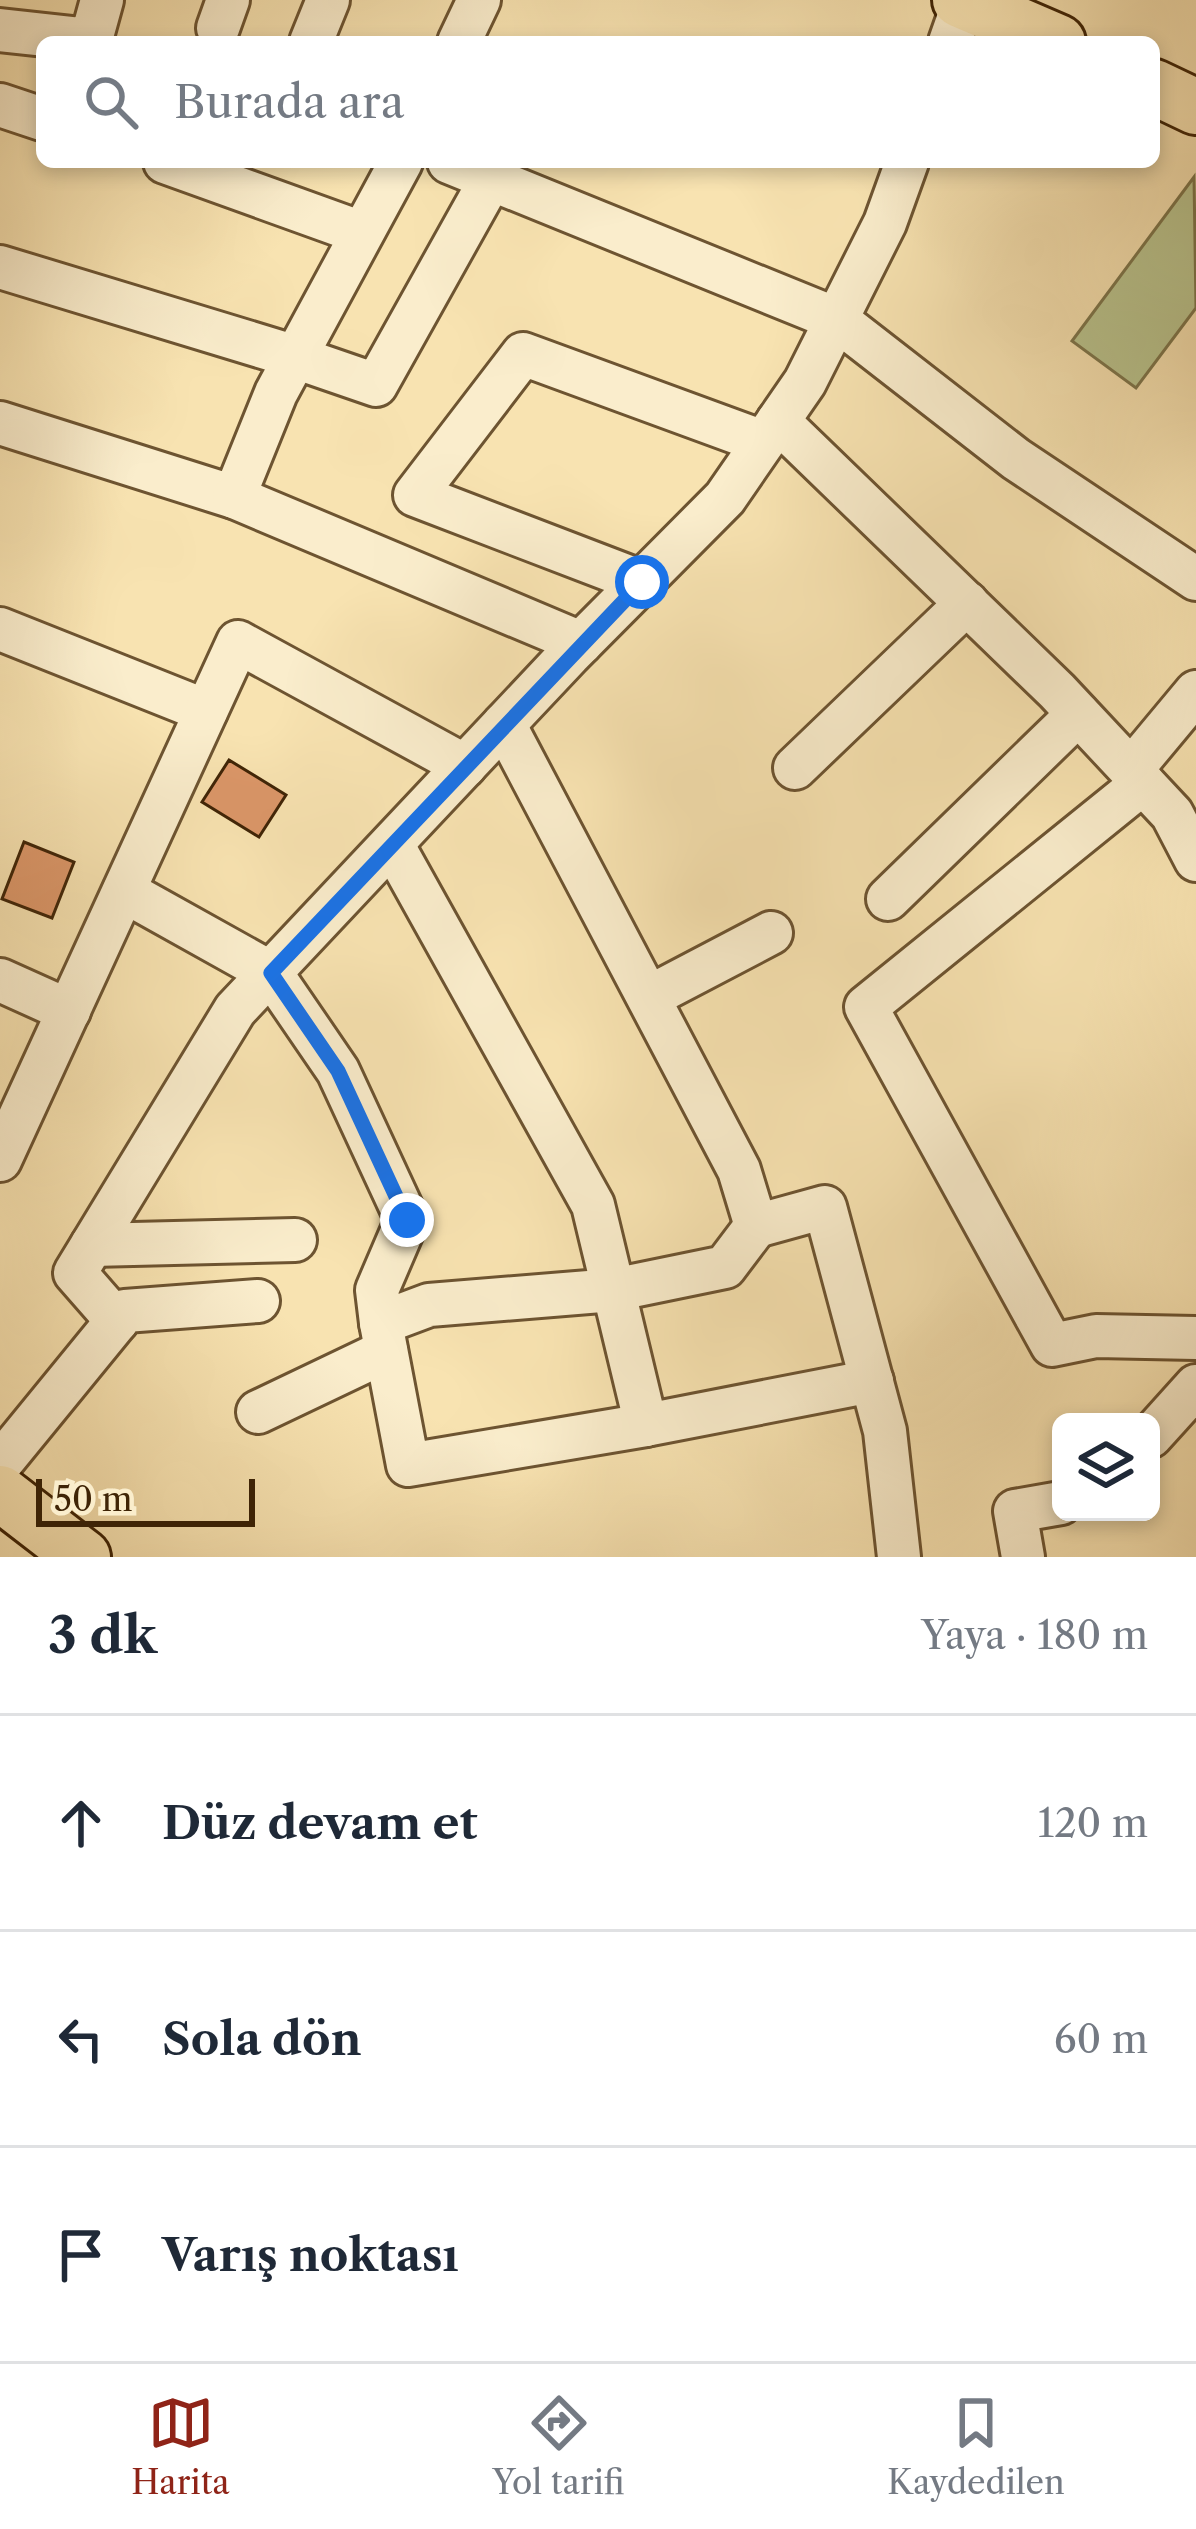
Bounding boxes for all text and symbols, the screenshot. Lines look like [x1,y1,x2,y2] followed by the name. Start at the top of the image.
[36,36,1160,168] search box
[78,69,144,135] icon: search
[174,74,404,130] text: Burada ara
[615,555,669,609] route start
[380,1193,434,1247] route end
[1052,1413,1160,1521] map controls
[1052,1413,1160,1521] button: layers
[36,1473,255,1526] scale bar
[54,1479,132,1520] text: 50 m
[48,1604,157,1666] text: 3 dk
[921,1611,1148,1659] text: Yaya · 180 m
[48,1790,114,1856] icon: ahead
[162,1795,478,1851] text: Düz devam et
[1038,1799,1148,1847] text: 120 m
[48,2006,114,2072] icon: left
[162,2011,362,2067] text: Sola dön
[1054,2015,1148,2063] text: 60 m
[48,2222,114,2288] icon: arrive
[162,2227,459,2283] text: Varış noktası
[131,2390,230,2503] tab: Harita
[492,2390,625,2503] tab: Yol tarifi
[887,2390,1065,2503] tab: Kaydedilen

